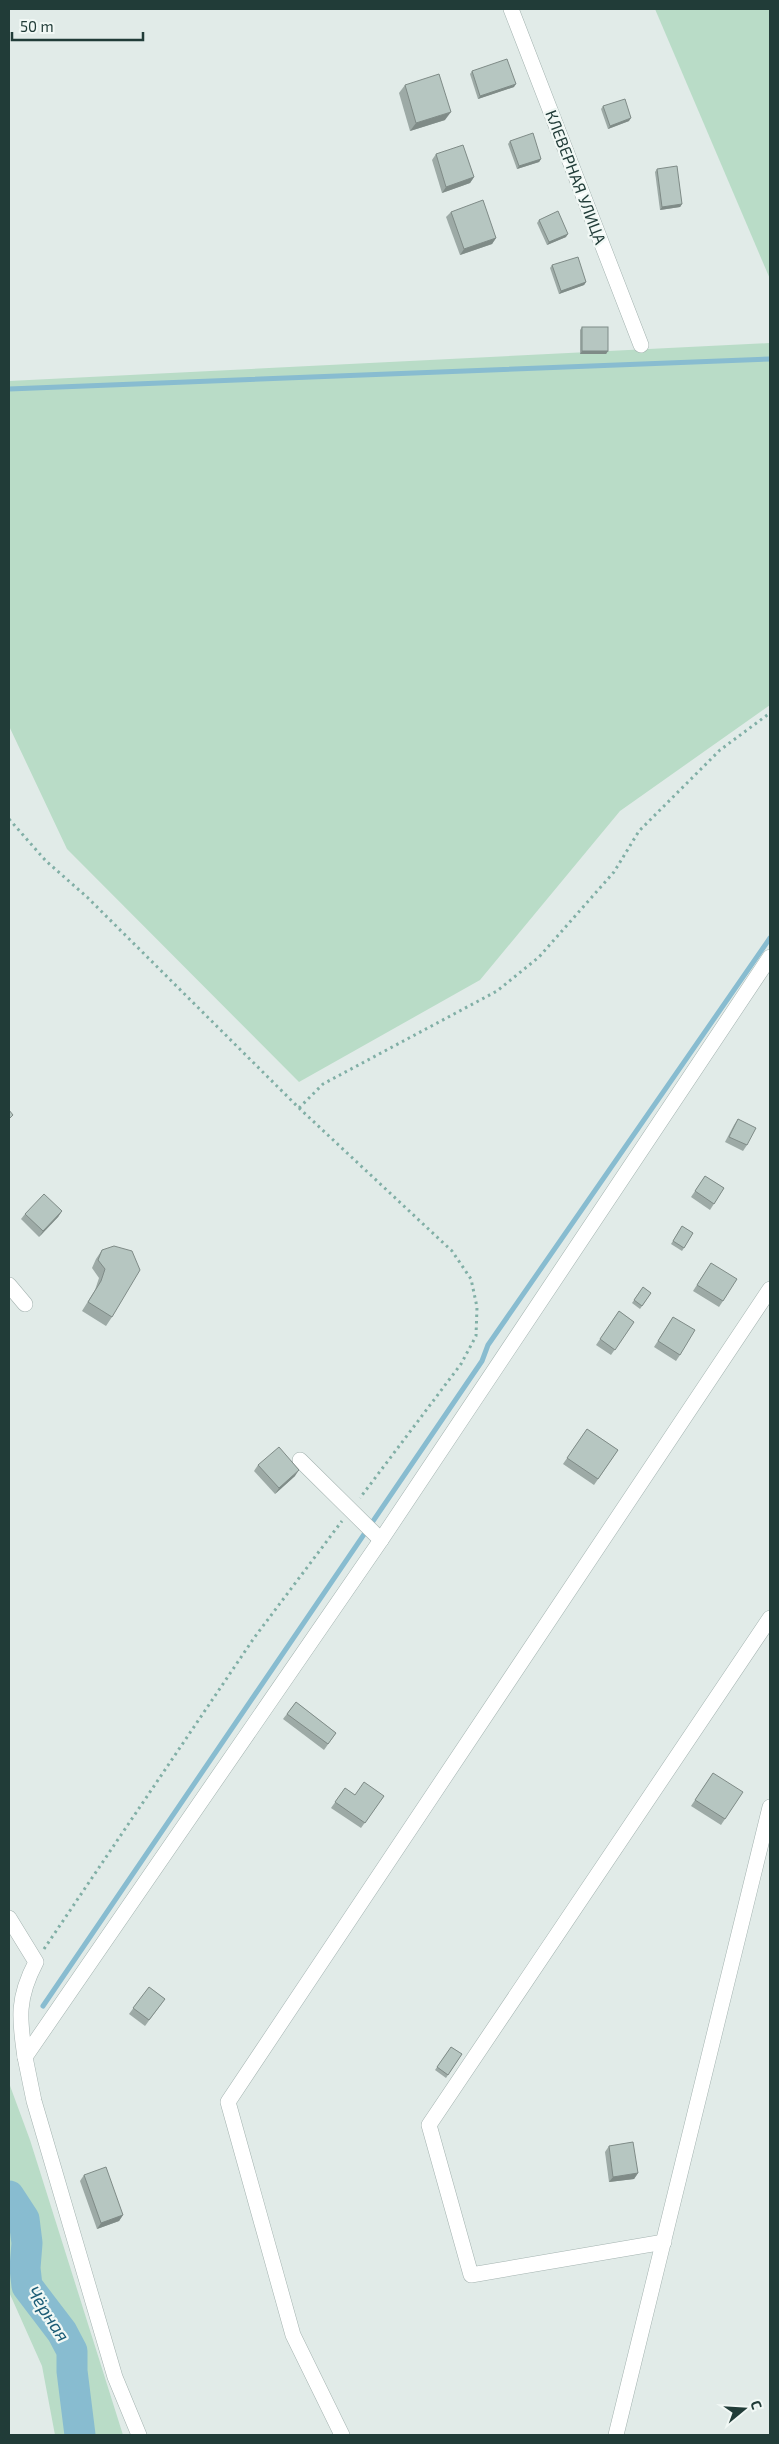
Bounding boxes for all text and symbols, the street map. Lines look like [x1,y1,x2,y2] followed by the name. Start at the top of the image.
[12,10,144,42] scale bar
[20,17,54,35] text: 50 m
[542,107,611,247] street label: КЛЕВЕРНАЯ УЛИЦА
[23,2282,75,2345] water label: Чёрная
[719,2384,769,2434] north arrow
[747,2398,766,2411] text: С

